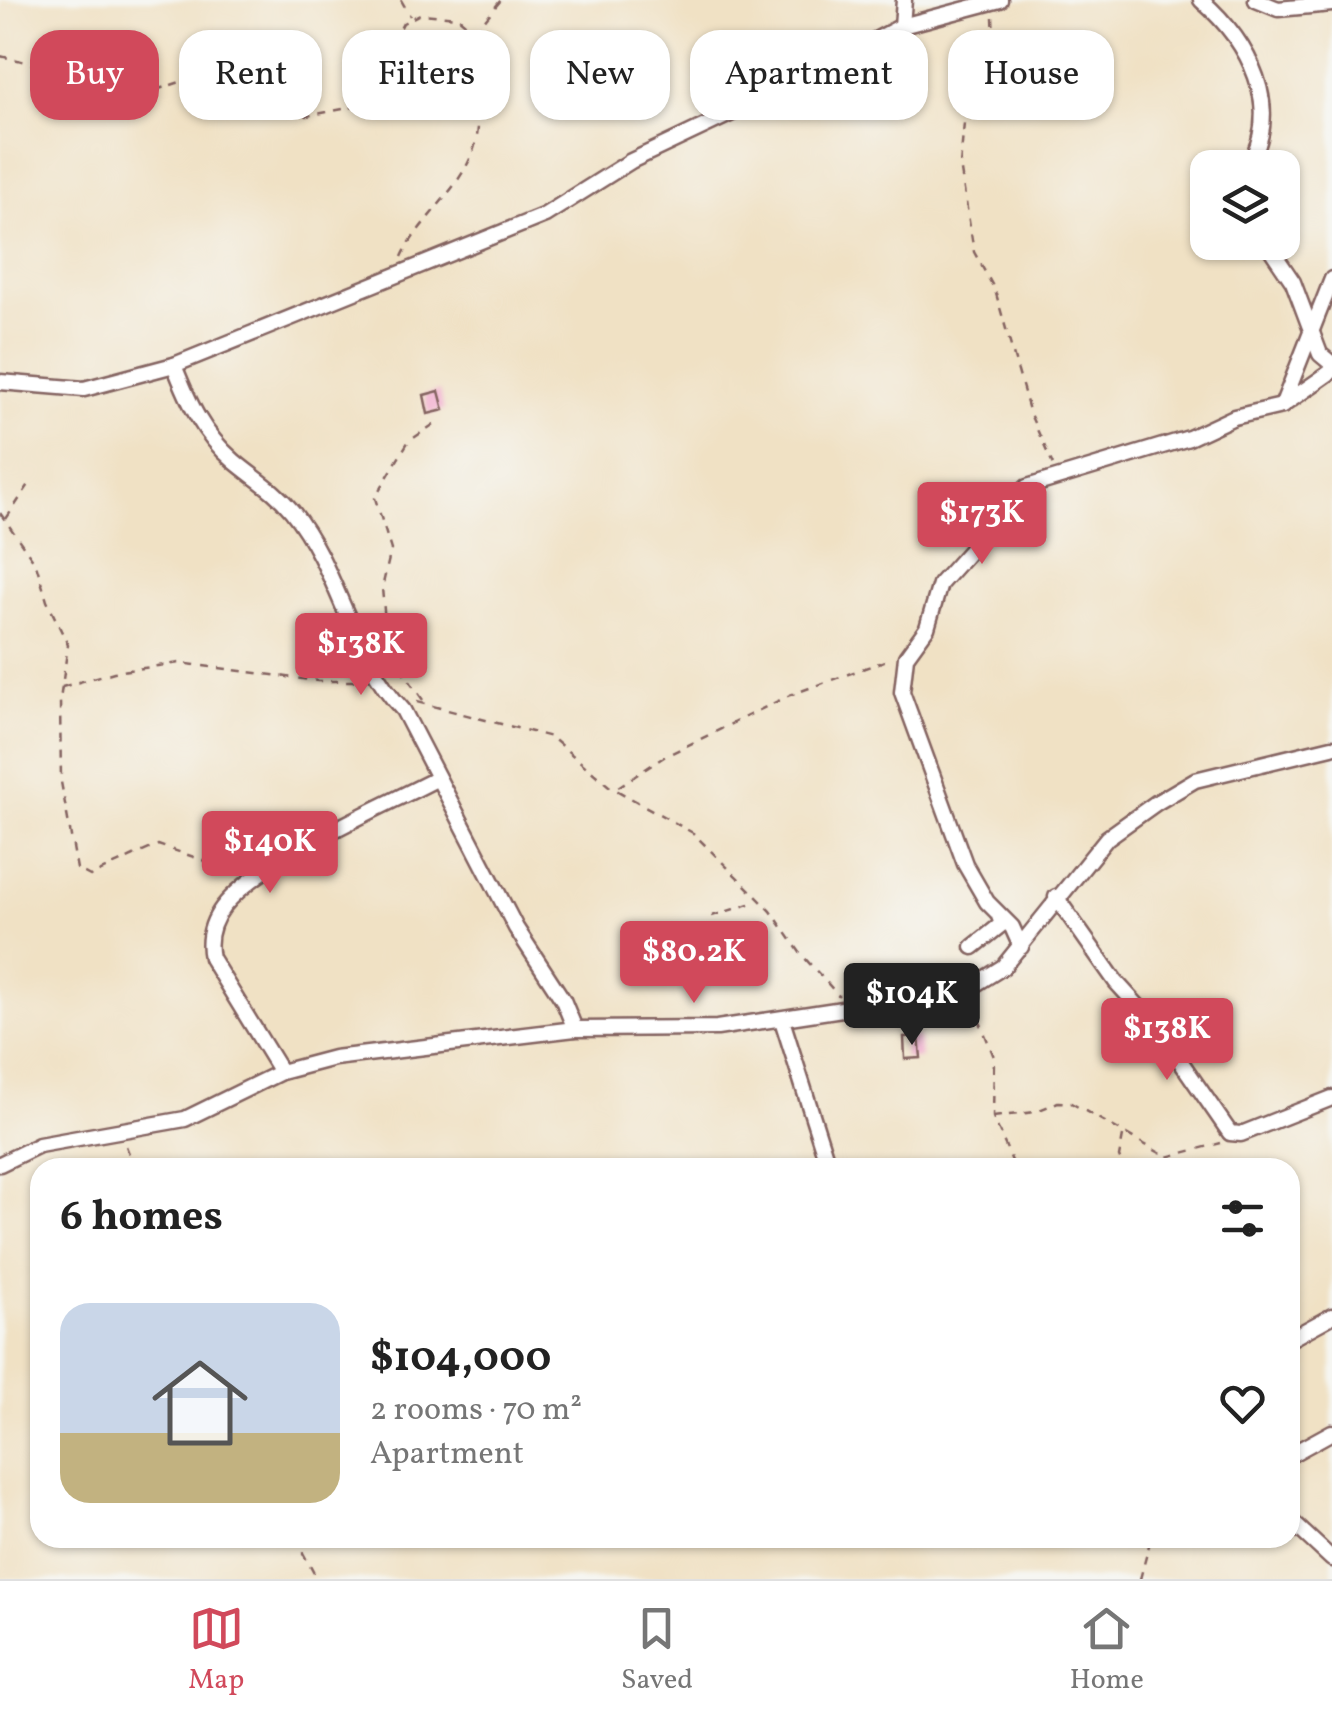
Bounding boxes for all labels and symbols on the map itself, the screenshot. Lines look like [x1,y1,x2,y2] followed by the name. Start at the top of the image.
[912,482,1052,567] pin: $173K
[291,613,431,698] pin: $138K
[200,811,340,896] pin: $140K
[613,921,775,1006] pin: $80.2K
[842,963,982,1048] pin: $104K
[1097,998,1237,1083] pin: $138K

